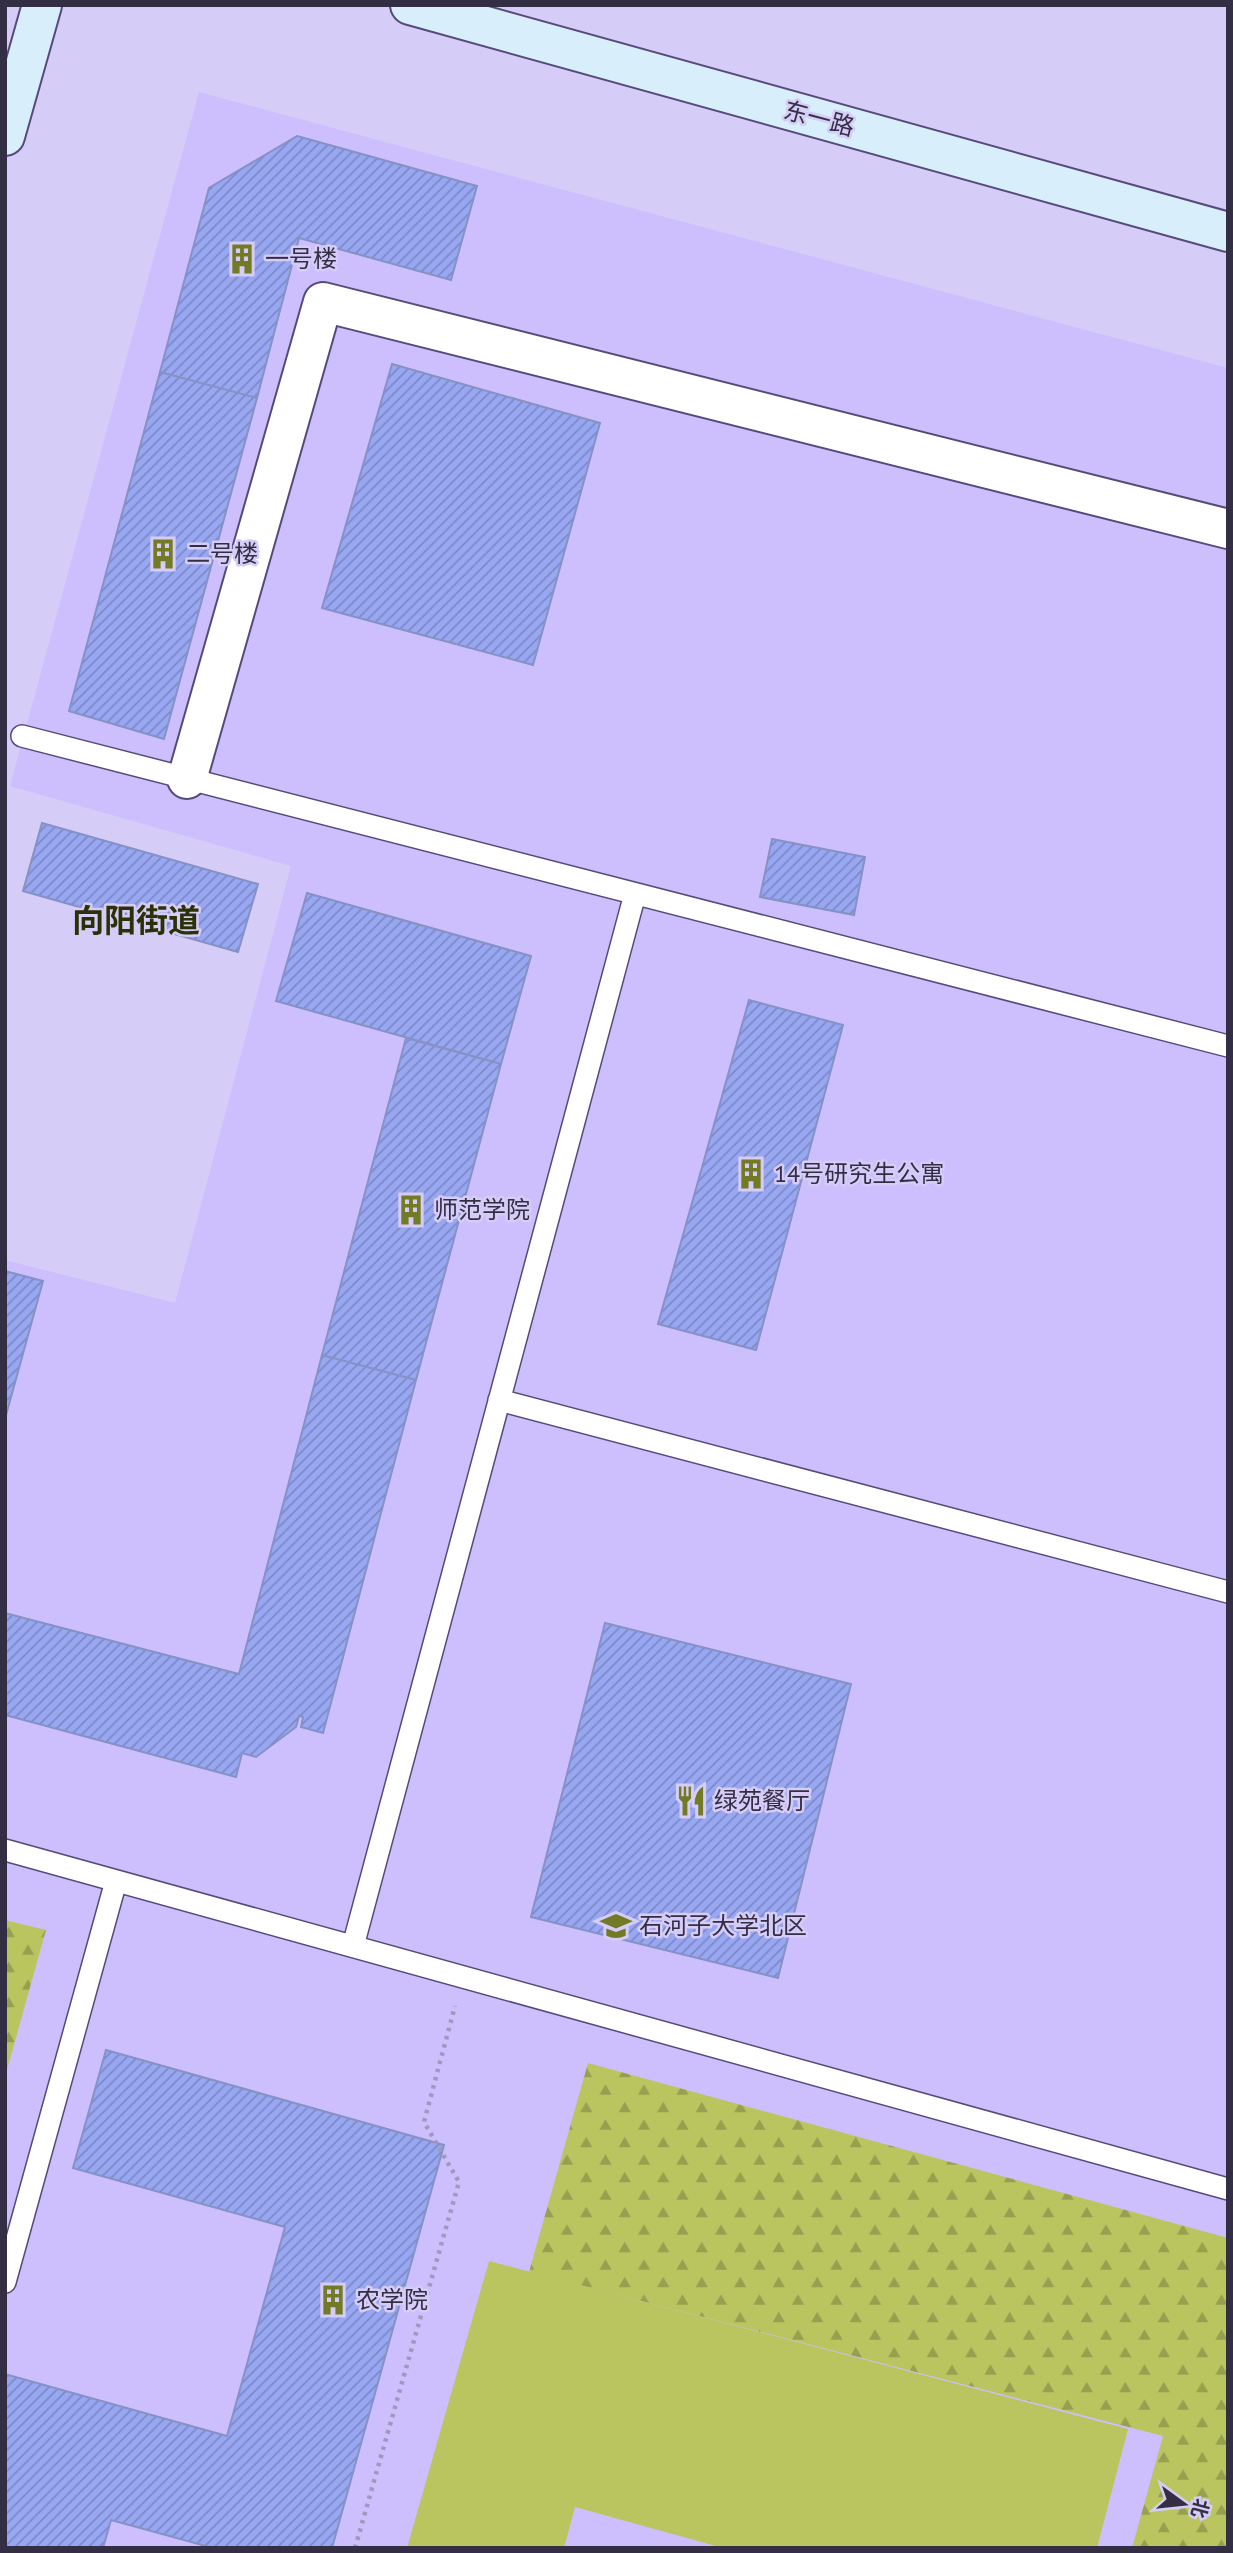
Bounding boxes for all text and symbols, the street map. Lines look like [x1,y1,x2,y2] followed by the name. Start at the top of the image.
[780,94,858,143] street label: 东一路
[225,242,259,276] building icon: 一号楼
[265,243,337,274] place label: 一号楼
[146,537,180,571] building icon: 二号楼
[186,538,258,569] place label: 二号楼
[72,899,200,941] district label: 向阳街道
[734,1157,768,1191] building icon: 14号研究生公寓
[774,1158,944,1189] place label: 14号研究生公寓
[394,1193,428,1227] building icon: 师范学院
[434,1194,530,1225] place label: 师范学院
[674,1784,708,1818] restaurant icon: 绿苑餐厅
[714,1785,810,1816] place label: 绿苑餐厅
[599,1909,633,1943] school or university icon: 石河子大学北区
[639,1910,807,1941] place label: 石河子大学北区
[316,2283,350,2317] building icon: 农学院
[356,2284,428,2315] place label: 农学院
[1149,2469,1219,2539] north arrow
[1186,2496,1214,2521] text: 北

